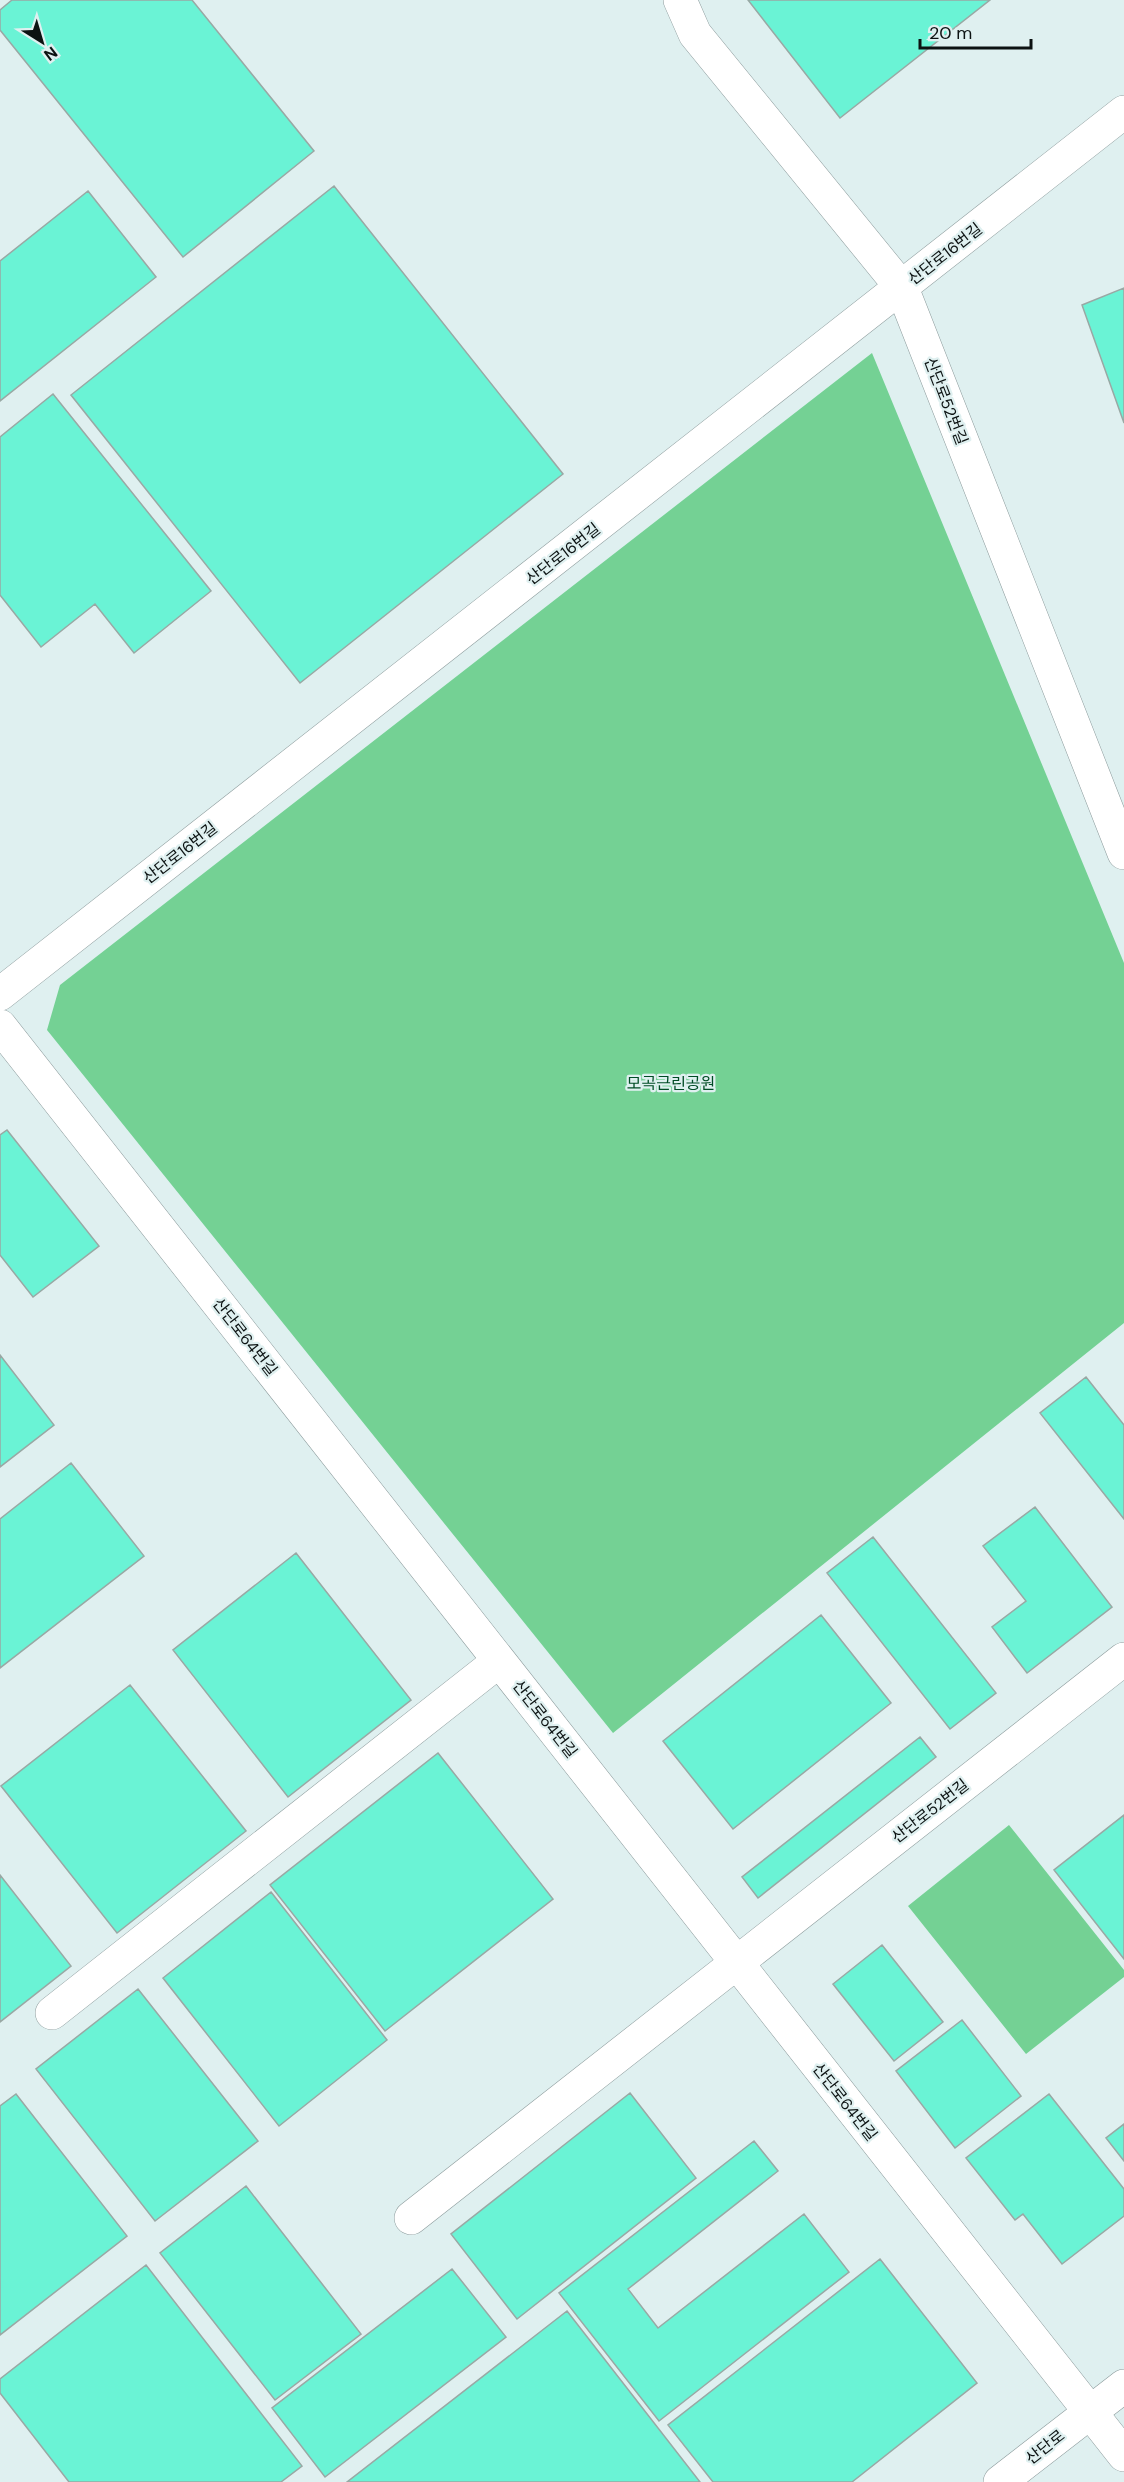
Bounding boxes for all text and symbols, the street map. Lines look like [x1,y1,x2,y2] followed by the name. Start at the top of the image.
[12,12,72,72] north arrow
[920,12,1031,50] scale bar
[929,21,972,45] text: 20 m
[40,42,62,65] text: N
[904,218,986,290] street label: 산단로16번길
[920,354,972,448] street label: 산단로52번길
[522,518,604,590] street label: 산단로16번길
[139,817,221,889] street label: 산단로16번길
[627,1073,715,1094] park label: 모곡근린공원
[208,1294,282,1380] street label: 산단로64번길
[508,1676,582,1762] street label: 산단로64번길
[887,1774,973,1848] street label: 산단로52번길
[808,2059,882,2145] street label: 산단로64번길
[1021,2425,1069,2469] street label: 산단로

